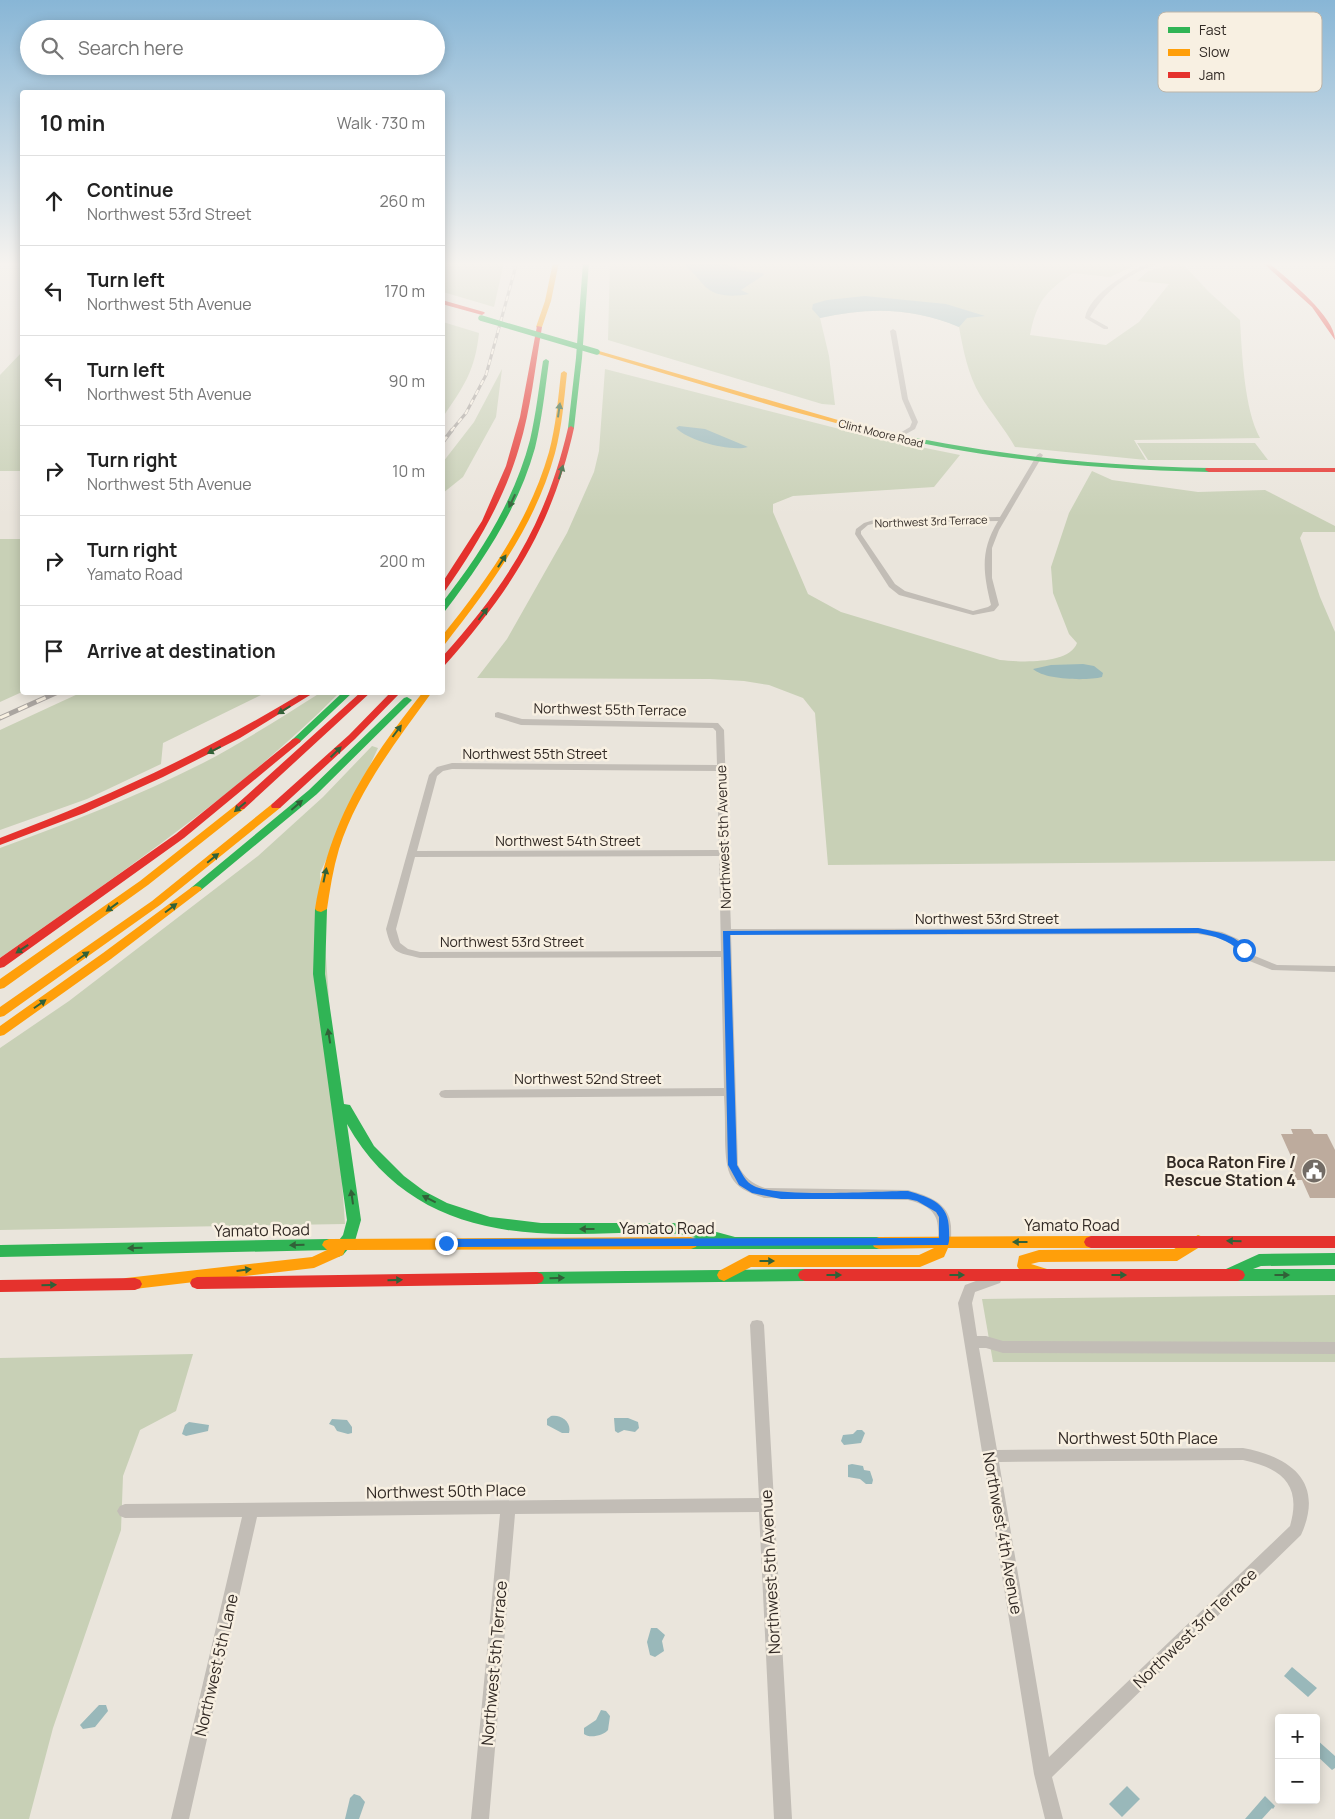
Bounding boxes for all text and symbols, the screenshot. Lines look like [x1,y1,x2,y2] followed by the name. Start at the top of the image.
[1158,12,1322,92] legend
[20,20,445,75] search box
[1199,20,1227,39] text: Fast
[38,34,66,62] icon: search
[78,35,184,61] text: Search here
[1199,42,1230,61] text: Slow
[1199,65,1225,84] text: Jam
[40,109,105,137] text: 10 min
[337,112,425,134] text: Walk · 730 m
[87,177,173,203] text: Continue
[40,187,68,215] icon: ahead
[379,190,425,212] text: 260 m
[87,203,252,225] text: Northwest 53rd Street
[87,267,165,293] text: Turn left
[40,277,68,305] icon: left
[384,280,425,302] text: 170 m
[87,293,252,315] text: Northwest 5th Avenue
[87,357,165,383] text: Turn left
[40,367,68,395] icon: left
[389,370,425,392] text: 90 m
[87,383,252,405] text: Northwest 5th Avenue
[555,402,563,418] one-way arrow
[837,415,925,451] street label: Clint Moore Road
[87,447,177,473] text: Turn right
[40,457,68,485] icon: right
[392,460,425,482] text: 10 m
[557,465,565,480] one-way arrow
[87,473,252,495] text: Northwest 5th Avenue
[507,494,515,508] one-way arrow
[874,512,988,530] street label: Northwest 3rd Terrace
[87,537,177,563] text: Turn right
[40,547,68,575] icon: right
[380,550,425,572] text: 200 m
[498,554,507,567] one-way arrow
[87,563,183,585] text: Yamato Road
[478,607,488,621] one-way arrow
[40,637,68,665] icon: arrive
[87,638,276,664] text: Arrive at destination
[533,698,687,720] street label: Northwest 55th Terrace
[277,705,291,714] one-way arrow
[391,725,402,738] one-way arrow
[462,744,608,763] street label: Northwest 55th Street
[207,746,222,754] one-way arrow
[330,746,342,758] one-way arrow
[711,765,735,909] street label: Northwest 5th Avenue
[290,799,302,811] one-way arrow
[234,802,247,813] one-way arrow
[495,831,641,850] street label: Northwest 54th Street
[206,852,219,863] one-way arrow
[321,868,329,883] one-way arrow
[105,902,119,912] one-way arrow
[164,903,177,914] one-way arrow
[915,909,1059,928] street label: Northwest 53rd Street
[440,932,584,951] street label: Northwest 53rd Street
[1233,939,1256,962] route start
[15,944,29,954] one-way arrow
[76,951,90,961] one-way arrow
[33,999,47,1009] one-way arrow
[324,1028,332,1044] one-way arrow
[514,1069,662,1088] street label: Northwest 52nd Street
[1164,1151,1296,1191] place label: Boca Raton Fire / Rescue Station 4
[1301,1158,1327,1184] public building icon: Boca Raton Fire / Rescue Station 4
[347,1189,355,1205] one-way arrow
[422,1195,437,1203] one-way arrow
[1024,1214,1120,1236] street label: Yamato Road
[619,1217,715,1239] street label: Yamato Road
[214,1218,310,1242] street label: Yamato Road
[579,1225,595,1233] one-way arrow
[435,1232,458,1255] route end
[1226,1237,1242,1245] one-way arrow
[1012,1238,1028,1246] one-way arrow
[289,1241,305,1249] one-way arrow
[127,1244,143,1252] one-way arrow
[759,1257,775,1265] one-way arrow
[236,1266,252,1274] one-way arrow
[826,1271,842,1279] one-way arrow
[949,1271,965,1279] one-way arrow
[1111,1271,1127,1279] one-way arrow
[1274,1271,1290,1279] one-way arrow
[549,1274,565,1282] one-way arrow
[387,1276,403,1284] one-way arrow
[41,1281,57,1289] one-way arrow
[1058,1427,1218,1449] street label: Northwest 50th Place
[978,1450,1028,1616] street label: Northwest 4th Avenue
[366,1479,526,1503] street label: Northwest 50th Place
[755,1489,785,1655] street label: Northwest 5th Avenue
[1128,1563,1262,1693] street label: Northwest 3rd Terrace
[476,1580,512,1746] street label: Northwest 5th Terrace
[189,1592,243,1738] street label: Northwest 5th Lane
[1275,1714,1320,1804] map controls
[1275,1714,1320,1759] button: +
[1275,1759,1320,1804] button: −

